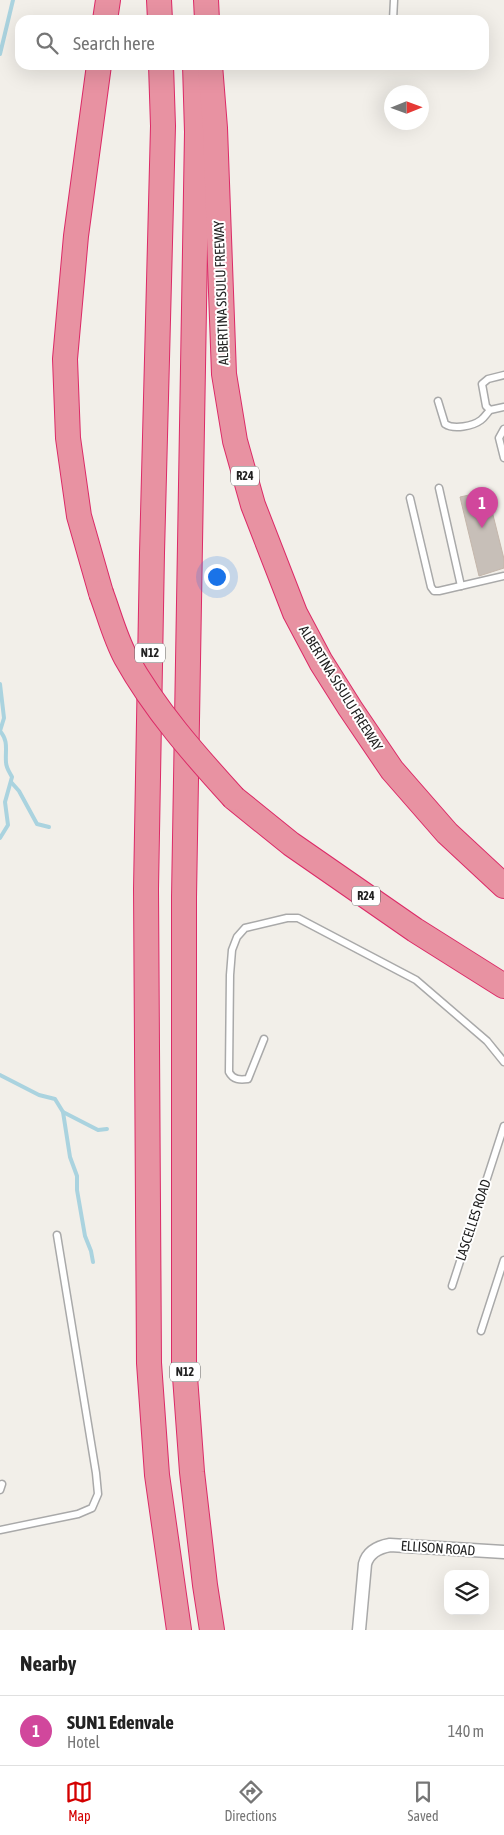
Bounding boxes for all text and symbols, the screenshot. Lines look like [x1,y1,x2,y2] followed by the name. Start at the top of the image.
[15,15,489,70] search box
[33,29,61,57] icon: search
[73,32,155,54] text: Search here
[384,85,429,130] north arrow
[210,220,232,366] street label: ALBERTINA SISULU FREEWAY
[231,466,259,486] road number: R24
[466,487,498,528] pin: 1
[204,564,230,590] your location
[296,622,387,754] street label: ALBERTINA SISULU FREEWAY
[135,644,165,662] road number: N12
[352,886,380,906] road number: R24
[452,1177,494,1263] street label: LASCELLES ROAD
[170,1362,200,1381] road number: N12
[400,1537,476,1559] street label: ELLISON ROAD
[444,1570,489,1615] map controls
[444,1570,489,1615] button: layers
[20,1651,76,1675] text: Nearby
[67,1711,174,1733] text: SUN1 Edenvale
[32,1722,40,1740] text: 1
[448,1722,484,1740] text: 140 m
[67,1733,100,1751] text: Hotel
[65,1778,93,1824] tab: Map
[224,1778,277,1824] tab: Directions
[408,1778,439,1824] tab: Saved

